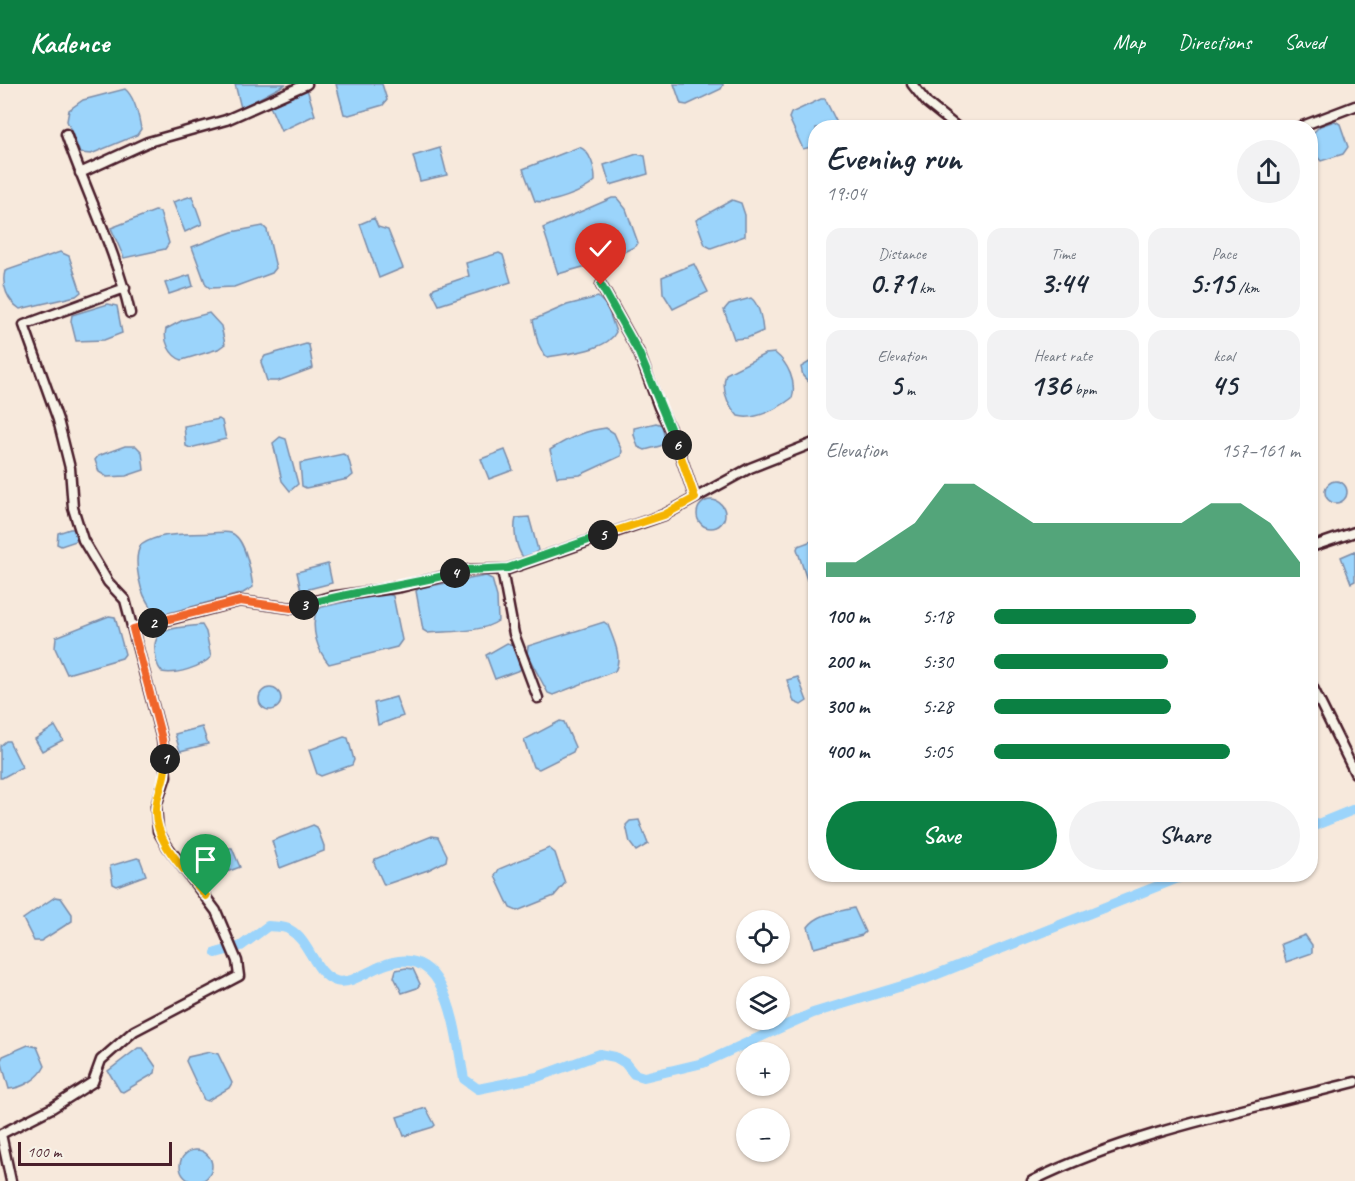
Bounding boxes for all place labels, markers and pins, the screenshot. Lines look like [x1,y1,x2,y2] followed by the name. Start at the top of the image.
[575,223,626,285] pin
[662,430,692,460] pin: 6
[588,520,618,550] pin: 5
[440,558,470,588] pin: 4
[289,590,319,620] pin: 3
[138,608,168,638] pin: 2
[150,744,180,774] pin: 1
[180,834,231,896] pin

